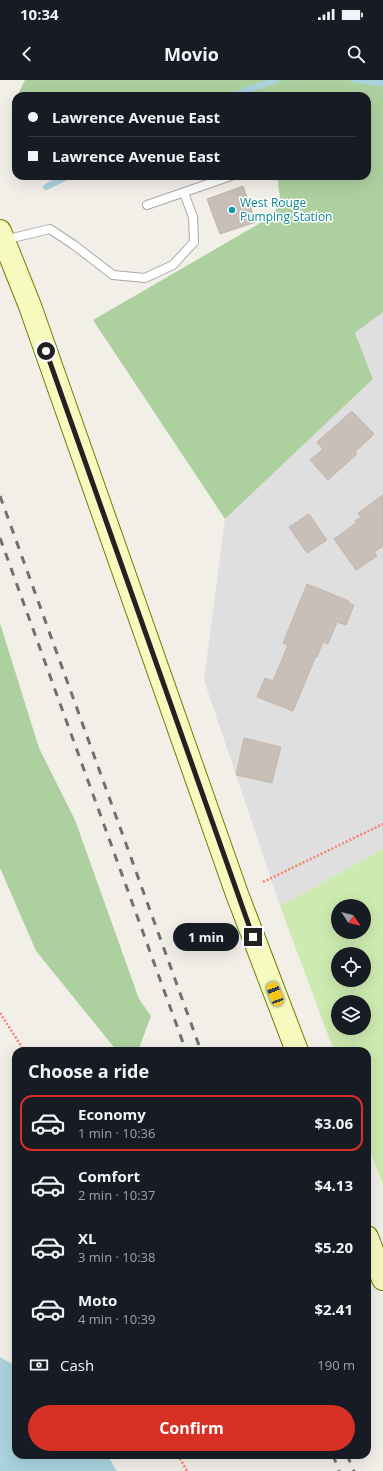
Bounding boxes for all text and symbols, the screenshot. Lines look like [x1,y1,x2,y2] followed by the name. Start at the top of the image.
[20,4,59,24] text: 10:34
[164,42,219,66] text: Movio
[16,43,38,65] icon: back
[345,43,367,65] icon: search
[52,107,220,127] text: Lawrence Avenue East
[52,146,220,166] text: Lawrence Avenue East
[240,194,332,225] place label: West Rouge Pumping Station
[227,205,237,215] marker: West Rouge Pumping Station
[37,342,55,360] route start
[331,899,371,939] north arrow
[331,899,371,1035] map controls
[173,923,239,951] callout: 1 min
[188,928,224,946] text: 1 min
[244,928,262,946] route end
[331,947,371,987] button: locate
[265,981,285,1007] car
[331,995,371,1035] button: layers
[28,1059,149,1083] text: Choose a ride
[78,1104,146,1124] text: Economy
[30,1105,66,1141] icon: car
[314,1113,353,1133] text: $3.06
[78,1124,155,1142] text: 1 min · 10:36
[78,1166,140,1186] text: Comfort
[30,1167,66,1203] icon: car
[314,1175,353,1195] text: $4.13
[78,1186,155,1204] text: 2 min · 10:37
[78,1228,96,1248] text: XL
[30,1229,66,1265] icon: car
[314,1237,353,1257] text: $5.20
[78,1248,155,1266] text: 3 min · 10:38
[78,1290,117,1310] text: Moto
[30,1291,66,1327] icon: car
[314,1299,353,1319] text: $2.41
[78,1310,155,1328] text: 4 min · 10:39
[28,1354,50,1376] icon: cash
[60,1355,94,1375] text: Cash
[317,1356,355,1374] text: 190 m
[28,1405,355,1451] button: Confirm

